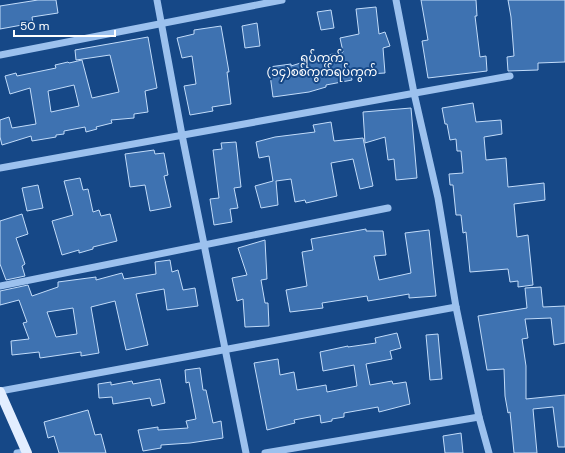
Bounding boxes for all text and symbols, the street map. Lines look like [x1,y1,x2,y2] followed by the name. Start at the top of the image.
[14,12,115,38] scale bar
[20,18,49,34] text: 50 m
[267,49,377,82] district label: ရပ်ကွက် (၁၄)စစ်ကွက်ရပ်ကွက်

